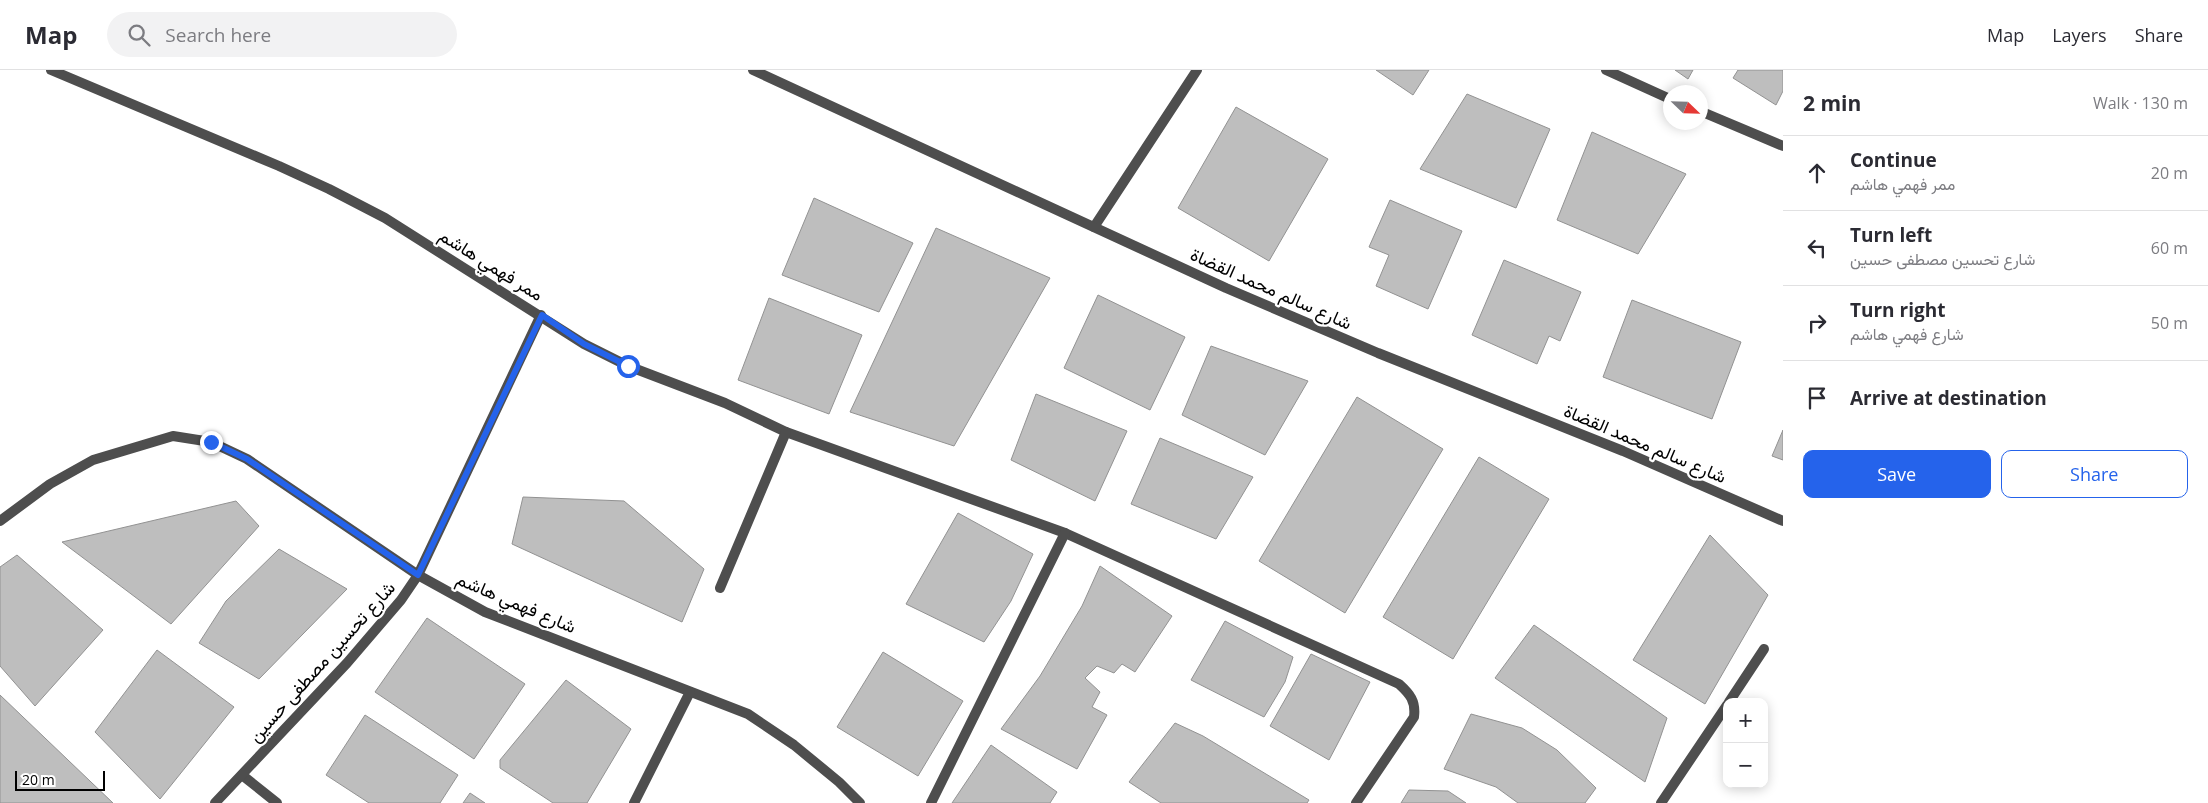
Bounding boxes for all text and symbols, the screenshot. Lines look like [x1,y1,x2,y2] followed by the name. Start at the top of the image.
[107,12,457,57] search box
[25,18,77,51] text: Map
[125,21,153,49] icon: search
[165,22,271,48] text: Search here
[1987,23,2024,47] text: Map
[2052,23,2107,47] text: Layers
[2135,23,2183,47] text: Share
[1663,85,1708,130] north arrow
[1803,89,1861,117] text: 2 min
[2093,92,2188,114] text: Walk · 130 m
[1850,147,1937,173] text: Continue
[1803,159,1831,187] icon: ahead
[2151,162,2188,184] text: 20 m
[1850,173,1955,195] text: ممر فهمي هاشم
[1850,222,1932,248] text: Turn left
[433,223,548,309] street label: ممر فهمي هاشم
[1803,234,1831,262] icon: left
[2151,237,2188,259] text: 60 m
[1186,242,1356,335] street label: شارع سالم محمد القضاة
[1850,248,2035,270] text: شارع تحسين مصطفى حسين
[1850,297,1945,323] text: Turn right
[1803,309,1831,337] icon: right
[2151,312,2188,334] text: 50 m
[1850,323,1964,345] text: شارع فهمي هاشم
[617,355,640,378] route start
[1803,384,1831,412] icon: arrive
[1850,385,2047,411] text: Arrive at destination
[1560,398,1730,489] street label: شارع سالم محمد القضاة
[200,431,223,454] route end
[1803,450,1991,498] button: Save
[2001,450,2188,498] button: Share
[451,566,580,642] street label: شارع فهمي هاشم
[243,576,401,748] street label: شارع تحسين مصطفى حسين
[1723,698,1768,788] map controls
[1723,698,1768,743] button: +
[1723,743,1768,788] button: −
[15,768,105,791] scale bar
[22,770,55,789] text: 20 m

